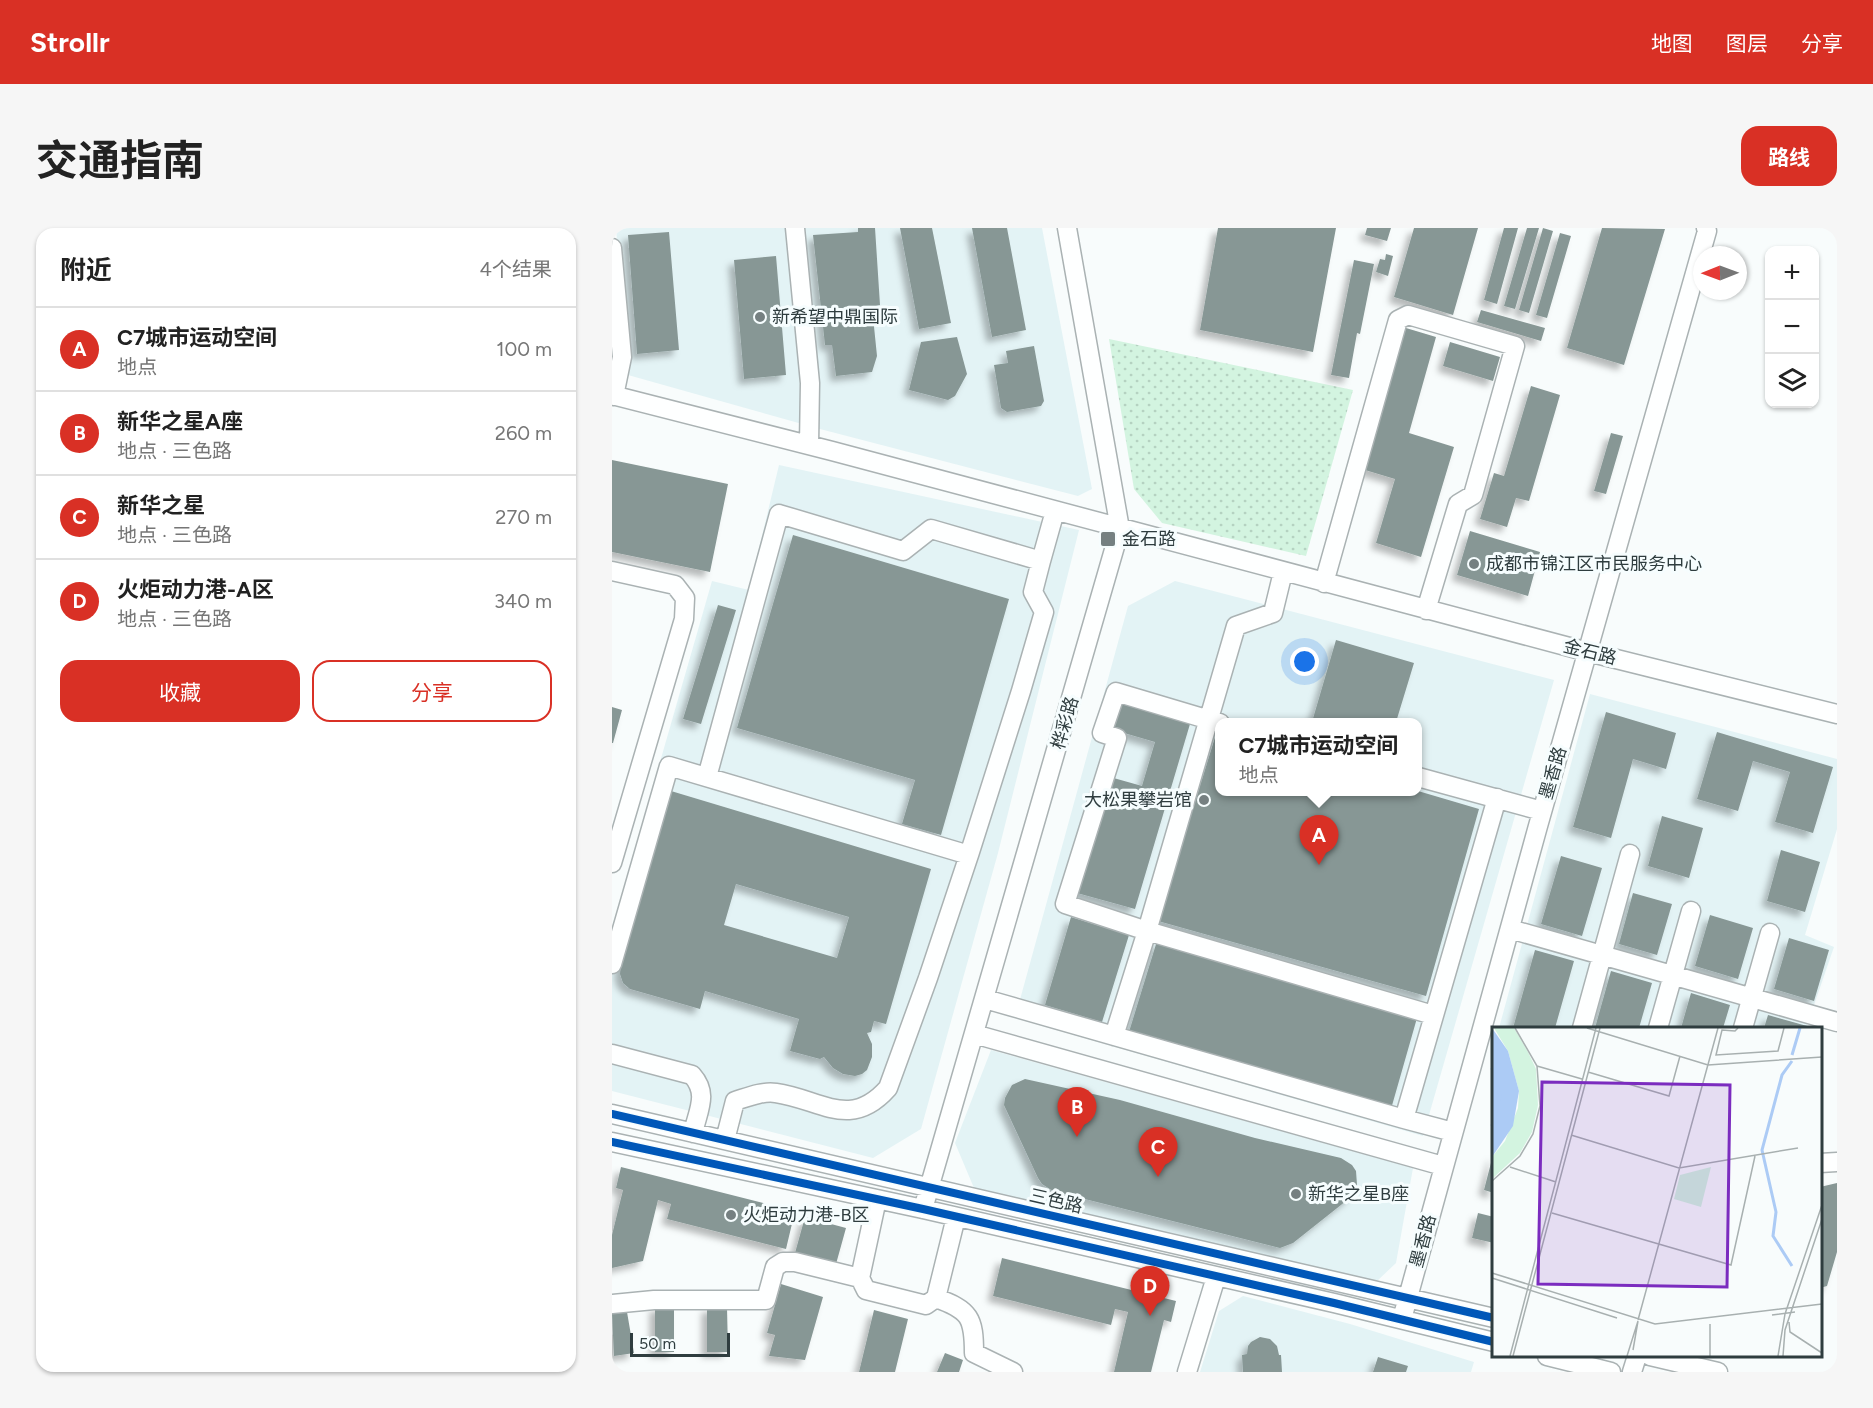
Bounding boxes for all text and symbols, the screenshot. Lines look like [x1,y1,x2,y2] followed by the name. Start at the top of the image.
[30,25,110,59] text: Strollr
[1651,31,1693,56] text: 地图
[1726,31,1768,56] text: 图层
[1801,31,1843,56] text: 分享
[1741,126,1837,186] button: 路线
[36,135,204,186] text: 交通指南
[1693,246,1747,300] north arrow
[1765,246,1819,408] map controls
[1765,246,1819,300] button: +
[60,254,112,286] text: 附近
[480,257,552,281] text: 4个结果
[1765,300,1819,354] button: −
[772,306,898,328] place label: 新希望中鼎国际
[753,310,767,324] marker: 新希望中鼎国际
[117,324,277,351] text: C7城市运动空间
[72,337,87,361] text: A
[496,337,552,361] text: 100 m
[1765,354,1819,408] button: layers
[117,355,157,379] text: 地点
[117,408,243,435] text: 新华之星A座
[73,421,86,445] text: B
[495,421,552,445] text: 260 m
[117,439,232,463] text: 地点 · 三色路
[117,492,205,519] text: 新华之星
[72,505,87,529] text: C
[495,505,552,529] text: 270 m
[117,523,232,547] text: 地点 · 三色路
[1122,528,1176,550] place label: 金石路
[1099,530,1117,548] marker: 金石路
[1486,553,1702,575] place label: 成都市锦江区市民服务中心
[1467,557,1481,571] marker: 成都市锦江区市民服务中心
[117,576,274,603] text: 火炬动力港-A区
[73,589,87,613] text: D
[494,589,552,613] text: 340 m
[117,607,232,631] text: 地点 · 三色路
[1561,635,1619,669] street label: 金石路
[1290,647,1319,676] your location
[60,660,300,722] button: 收藏
[312,660,552,722] button: 分享
[1047,694,1083,752] street label: 桦彩路
[1215,718,1422,796] popup
[1238,732,1399,759] text: C7城市运动空间
[1535,744,1571,802] street label: 墨香路
[1238,763,1278,787] text: 地点
[1084,789,1192,811] place label: 大松果攀岩馆
[1197,793,1211,807] marker: 大松果攀岩馆
[1300,816,1338,865] pin: A
[1492,1027,1822,1357] inset map
[1058,1088,1096,1137] pin: B
[1138,1128,1178,1177] pin: C
[1308,1183,1409,1205] place label: 新华之星B座
[1027,1184,1085,1218] street label: 三色路
[1289,1187,1303,1201] marker: 新华之星B座
[743,1204,870,1226] place label: 火炬动力港-B区
[724,1208,738,1222] marker: 火炬动力港-B区
[1405,1212,1441,1270] street label: 墨香路
[1130,1266,1170,1316] pin: D
[630,1330,730,1358] scale bar
[639,1334,676,1353] text: 50 m

